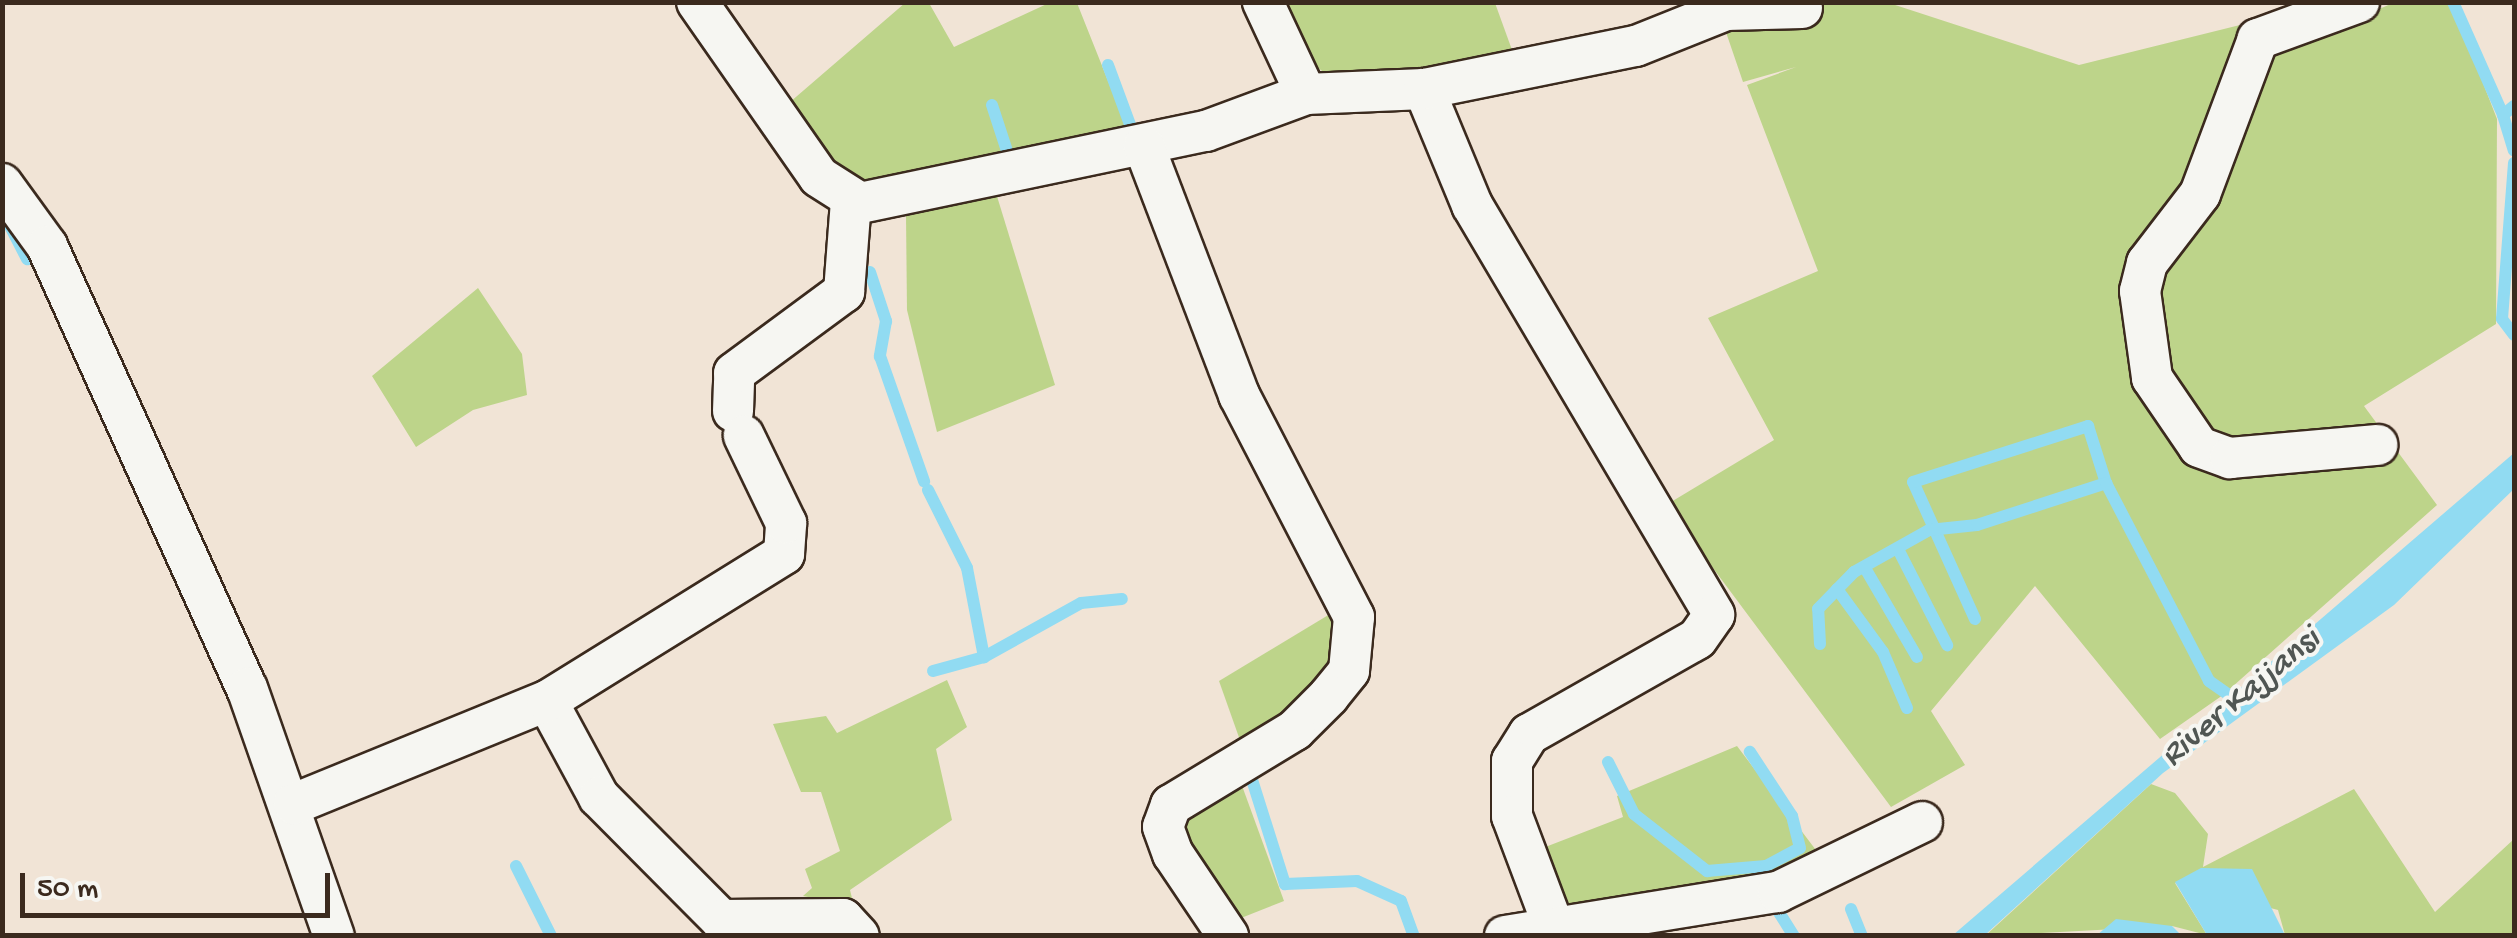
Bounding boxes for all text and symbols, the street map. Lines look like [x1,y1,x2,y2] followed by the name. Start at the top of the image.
[2154,620,2330,778] water label: River Kajjansi
[25,853,335,915] scale bar
[37,873,98,908] text: 50 m

